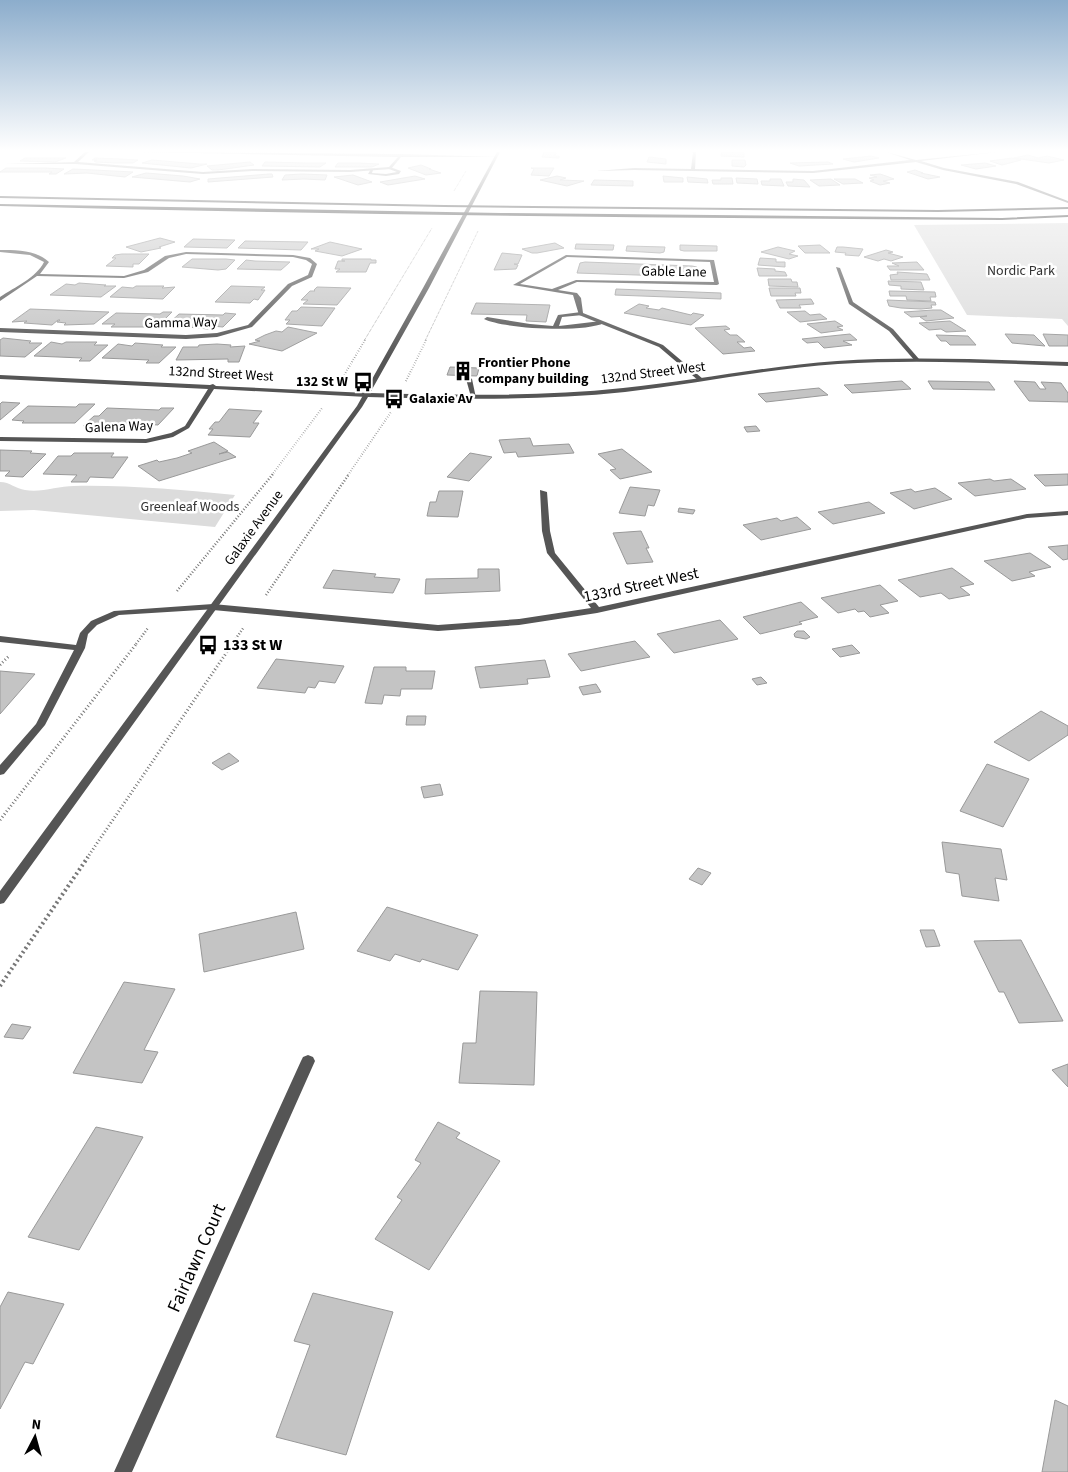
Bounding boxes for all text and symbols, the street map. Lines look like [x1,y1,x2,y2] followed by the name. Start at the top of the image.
[641,261,707,283] street label: Gable Lane
[987,261,1055,281] park label: Nordic Park
[144,312,218,334] street label: Gamma Way
[478,353,589,389] place label: Frontier Phone company building
[600,357,707,389] street label: 132nd Street West
[452,360,474,382] building icon: Frontier Phone company building
[168,361,274,387] street label: 132nd Street West
[352,371,374,393] bus stop icon: 132 St W
[296,372,349,392] place label: 132 St W
[383,388,405,410] bus stop icon: Galaxie Av
[409,389,474,409] place label: Galaxie Av
[85,416,154,438] street label: Galena Way
[220,486,288,570] street label: Galaxie Avenue
[141,497,240,517] park label: Greenleaf Woods
[582,562,701,608] street label: 133rd Street West
[197,634,219,656] bus stop icon: 133 St W
[223,634,282,656] place label: 133 St W
[161,1199,233,1317] street label: Fairlawn Court
[10,1412,60,1462] north arrow
[31,1415,42,1435] text: N

